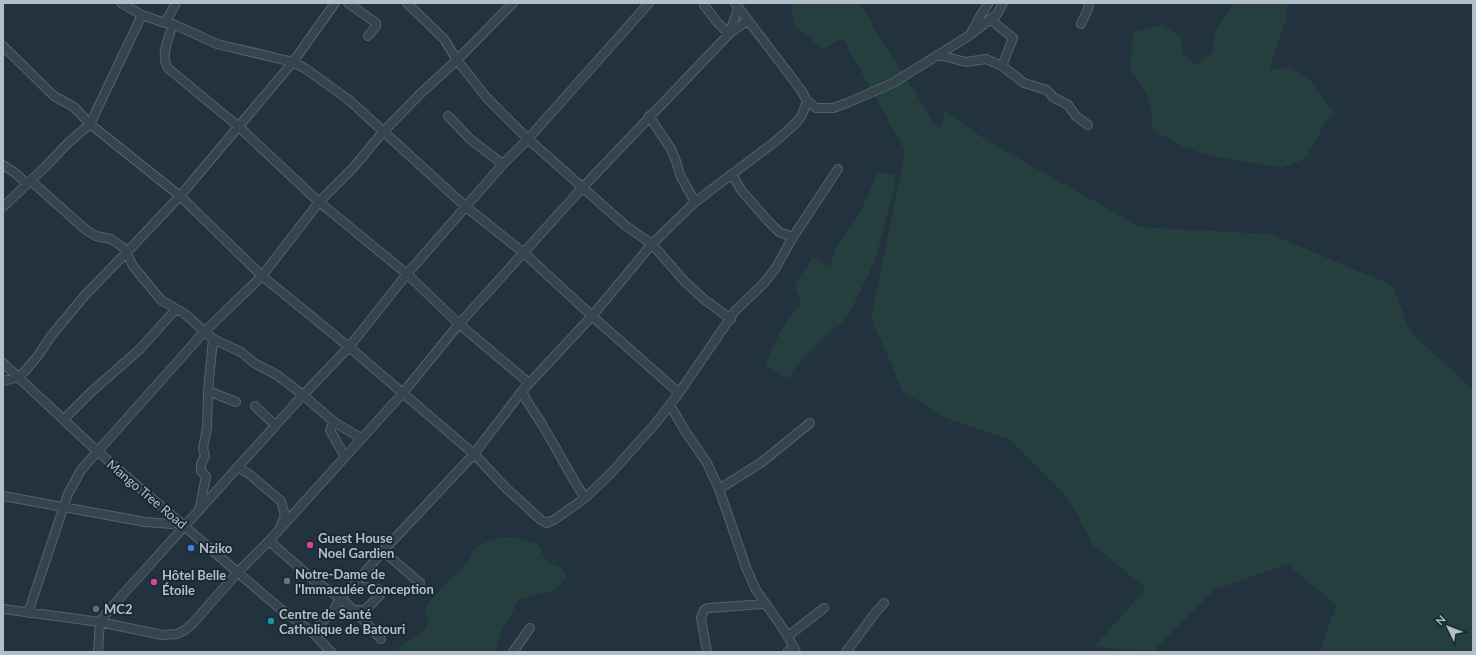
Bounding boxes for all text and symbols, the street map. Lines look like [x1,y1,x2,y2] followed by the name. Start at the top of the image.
[104,456,190,532] street label: Mango Tree Road
[318,530,394,561] place label: Guest House Noel Gardien
[199,540,233,556] place label: Nziko
[305,540,315,550] marker: Guest House Noel Gardien
[186,543,196,553] marker: Nziko
[295,566,434,597] place label: Notre-Dame de l'Immaculée Conception
[162,567,226,598] place label: Hôtel Belle Étoile
[282,576,292,586] marker: Notre-Dame de l'Immaculée Conception
[149,577,159,587] marker: Hôtel Belle Étoile
[104,601,132,617] place label: MC2
[91,604,101,614] marker: MC2
[279,606,405,637] place label: Centre de Santé Catholique de Batouri
[1428,607,1468,647] north arrow
[1433,612,1448,627] text: N
[266,616,276,626] marker: Centre de Santé Catholique de Batouri

